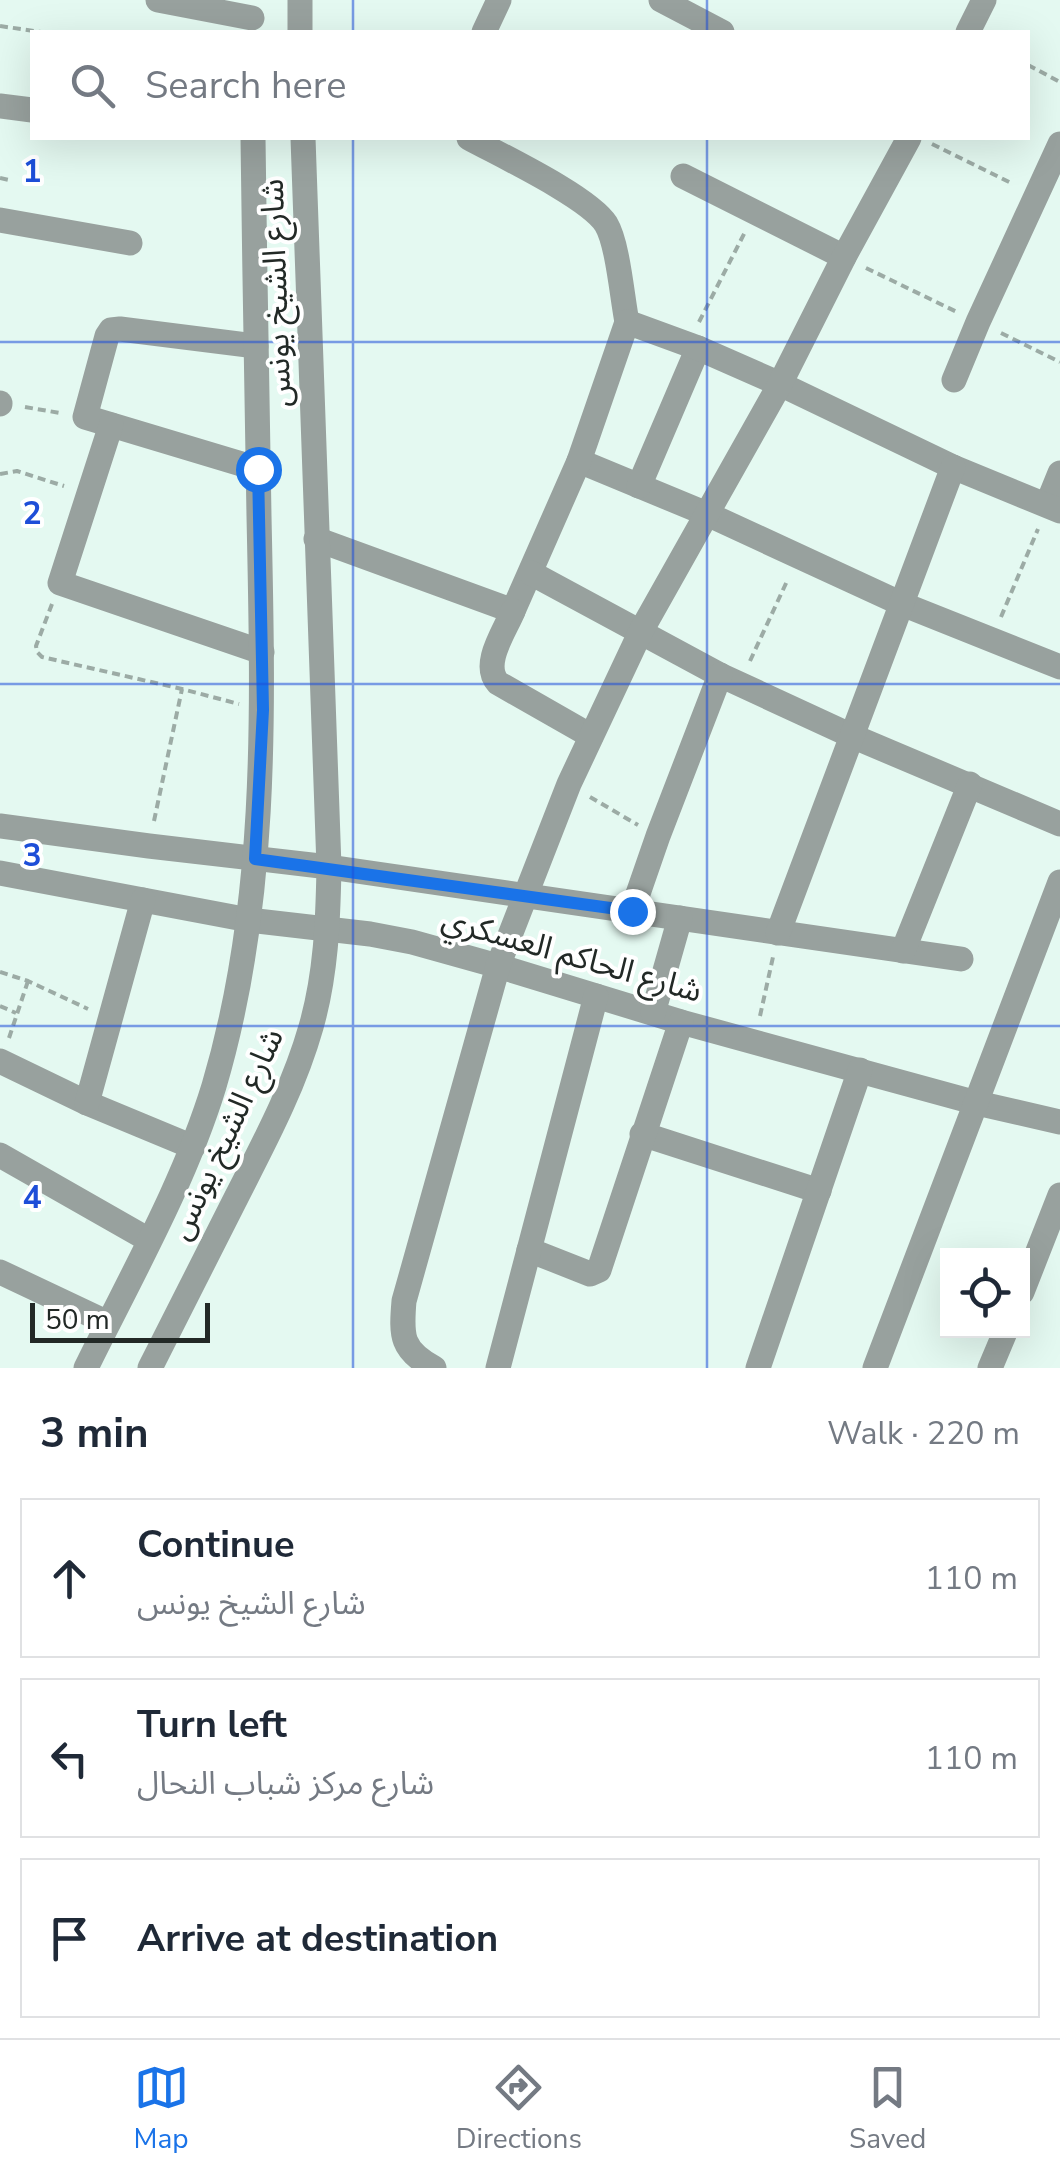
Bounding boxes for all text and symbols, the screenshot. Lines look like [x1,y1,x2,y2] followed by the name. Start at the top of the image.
[30,30,1030,140] search box
[65,58,120,113] icon: search
[145,60,346,111] text: Search here
[22,150,42,193] text: 1
[251,178,303,408] street label: شارع الشيخ يونس
[236,447,282,493] route start
[22,492,42,535] text: 2
[22,834,42,877] text: 3
[610,889,656,935] route end
[436,897,707,1015] street label: شارع الحاكم العسكري
[158,1021,296,1247] street label: شارع الشيخ يونس
[22,1176,42,1219] text: 4
[940,1248,1030,1338] map controls
[940,1248,1030,1338] button: locate
[30,1298,210,1342] scale bar
[45,1301,110,1339] text: 50 m
[40,1405,149,1462] text: 3 min
[827,1412,1020,1455] text: Walk · 220 m
[137,1519,295,1570] text: Continue
[42,1551,97,1606] icon: ahead
[925,1557,1018,1600] text: 110 m
[137,1582,366,1625] text: شارع الشيخ يونس
[137,1699,287,1750] text: Turn left
[42,1731,97,1786] icon: left
[925,1737,1018,1780] text: 110 m
[137,1762,434,1805] text: شارع مركز شباب النحال
[42,1911,97,1966] icon: arrive
[137,1913,498,1964] text: Arrive at destination
[134,2060,189,2158] tab: Map
[456,2060,582,2158] tab: Directions
[849,2060,926,2158] tab: Saved

